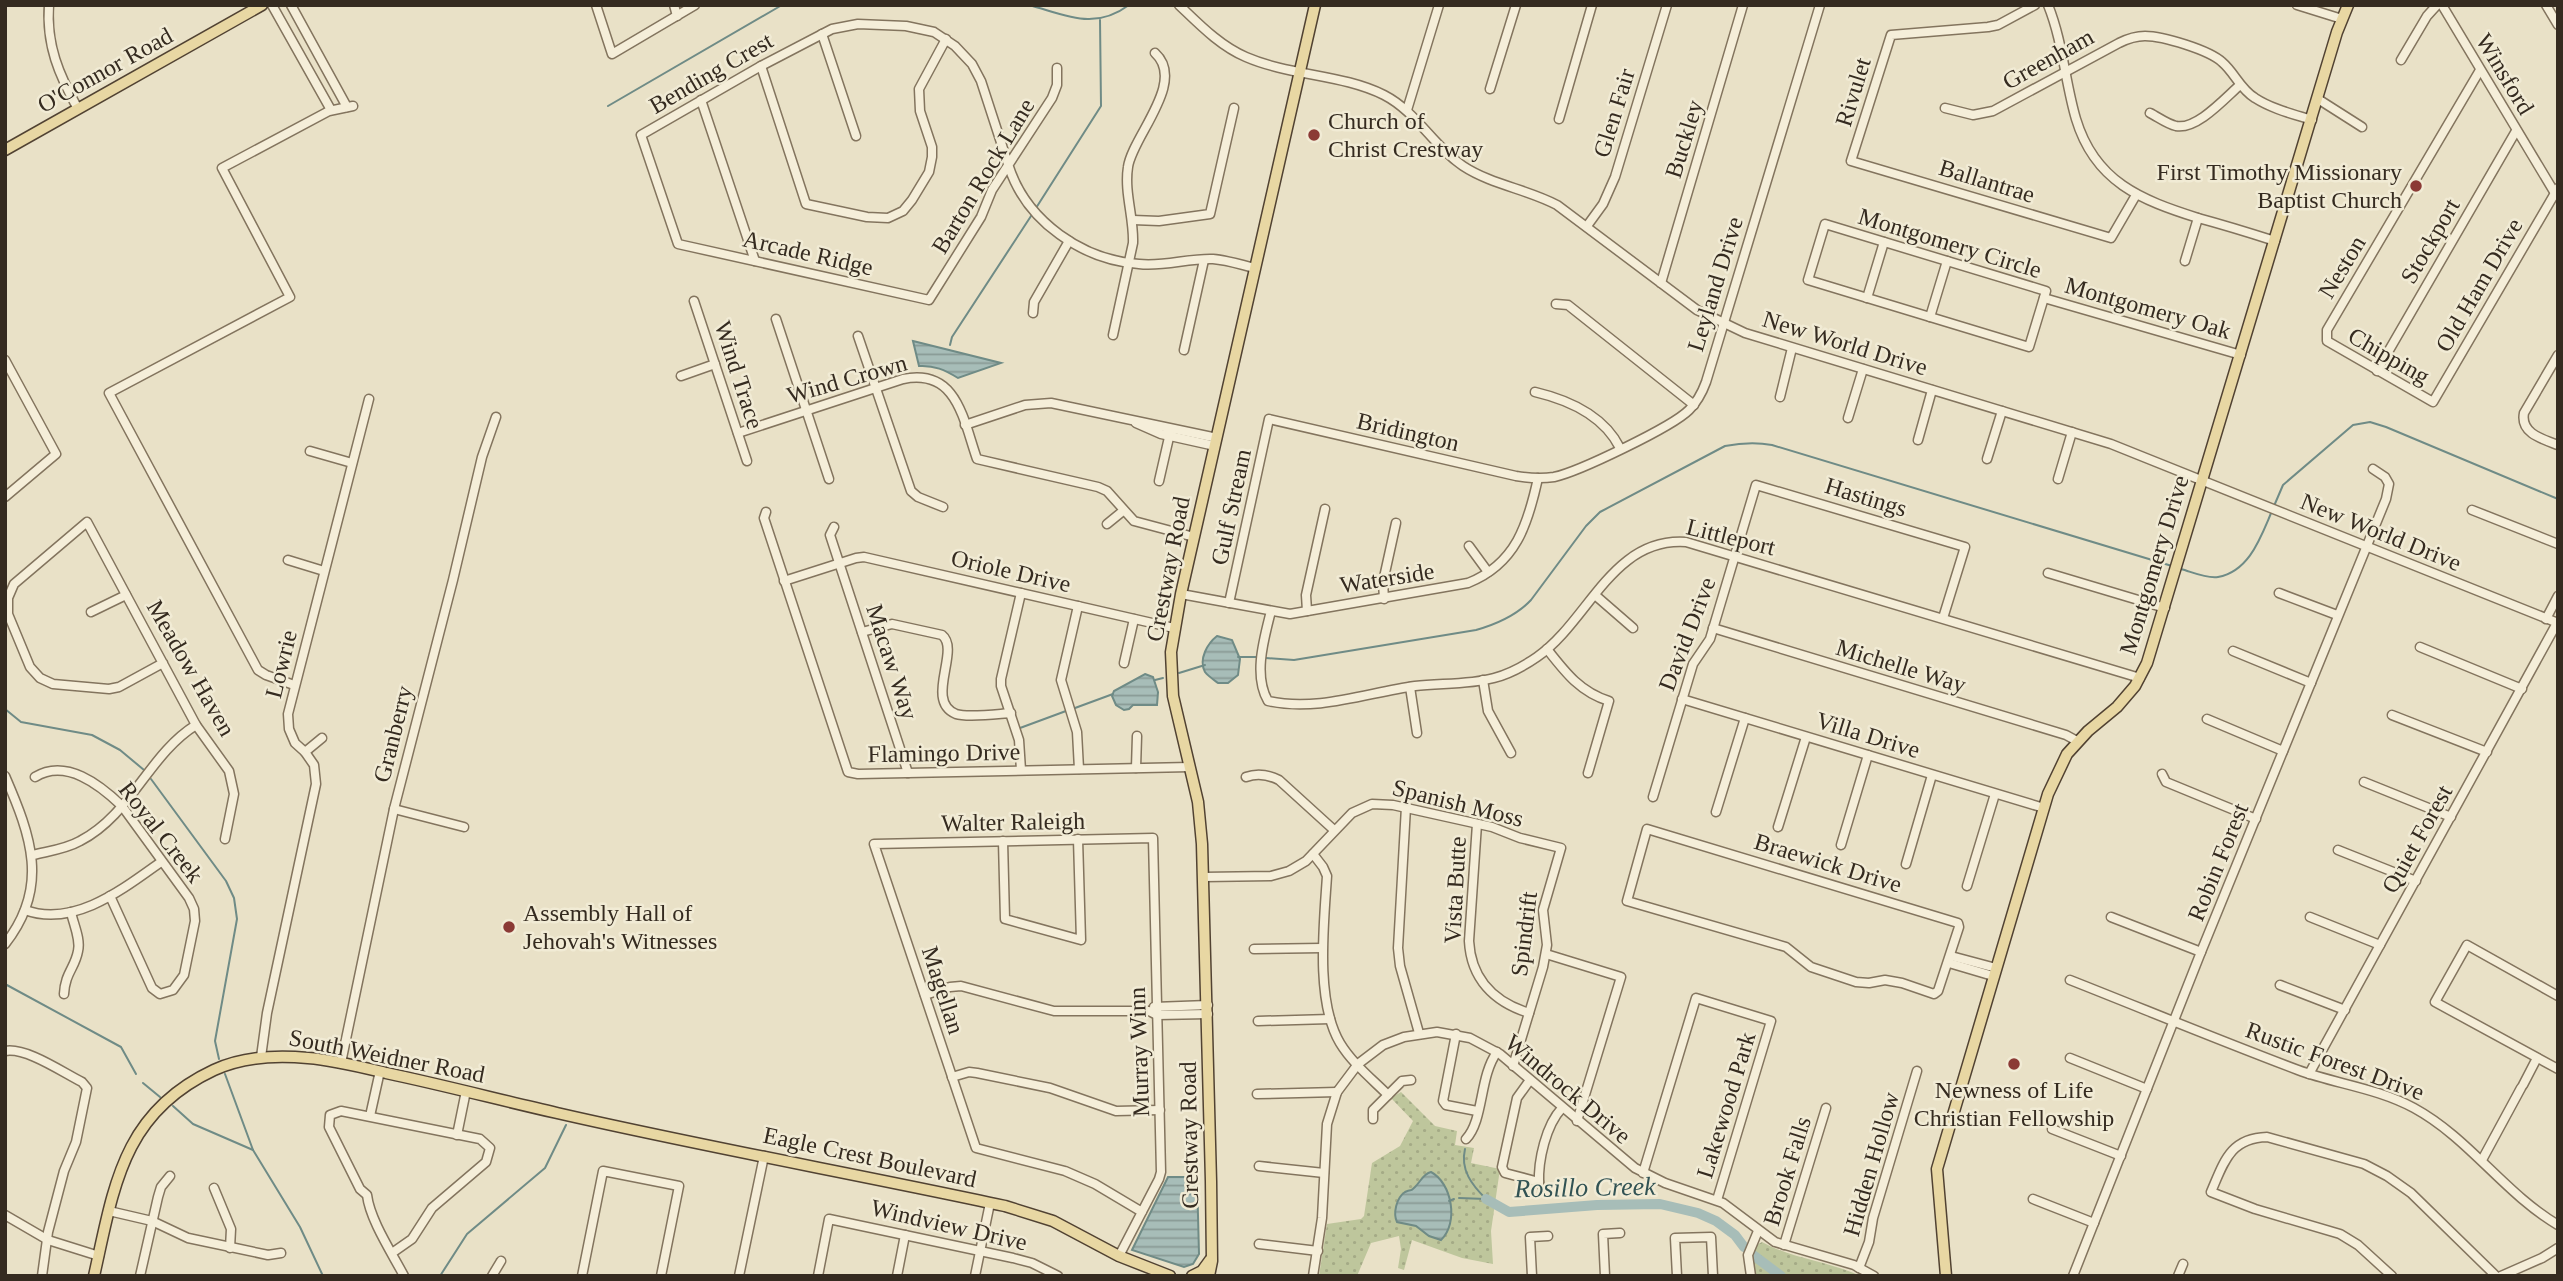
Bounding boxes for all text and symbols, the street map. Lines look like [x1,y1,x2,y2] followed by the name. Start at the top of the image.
[33,22,177,118] street label: O'Connor Road
[1998,23,2098,95] street label: Greenham
[645,27,778,119] street label: Bending Crest
[2471,29,2539,119] street label: Winsford
[1830,54,1876,130] street label: Rivulet
[1588,66,1640,160] street label: Glen Fair
[927,94,1039,258] street label: Barton Rock Lane
[1660,97,1708,181] street label: Buckley
[1328,108,1483,162] place label: Church of Christ Crestway
[1306,127,1322,143] marker: Church of Christ Crestway
[1936,154,2038,208] street label: Ballantrae
[2157,159,2402,213] place label: First Timothy Missionary Baptist Church
[2408,178,2424,194] marker: First Timothy Missionary Baptist Church
[2395,194,2465,288] street label: Stockport
[1855,203,2045,283] street label: Montgomery Circle
[1682,214,1748,354] street label: Leyland Drive
[2430,214,2528,356] street label: Old Ham Drive
[740,225,876,281] street label: Arcade Ridge
[2313,231,2371,303] street label: Neston
[2062,272,2234,344] street label: Montgomery Oak
[1759,306,1931,380] street label: New World Drive
[709,318,769,432] street label: Wind Trace
[2344,322,2434,390] street label: Chipping
[784,349,910,409] street label: Wind Crown
[1354,408,1462,456] street label: Bridington
[1206,446,1256,567] street label: Gulf Stream
[1822,472,1910,522] street label: Hastings
[2114,472,2194,658] street label: Montgomery Drive
[2297,488,2465,576] street label: New World Drive
[1141,494,1195,644] street label: Crestway Road
[1684,513,1778,561] street label: Littleport
[949,545,1073,597] street label: Oriole Drive
[1338,558,1436,598] street label: Waterside
[1653,574,1721,694] street label: David Drive
[142,595,240,741] street label: Meadow Haven
[861,601,923,723] street label: Macaw Way
[260,627,302,701] street label: Lowrie
[1833,634,1969,698] street label: Michelle Way
[368,683,418,785] street label: Granberry
[1813,707,1923,763] street label: Villa Drive
[867,739,1021,767] street label: Flamingo Drive
[1390,774,1526,832] street label: Spanish Moss
[114,776,208,888] street label: Royal Creek
[2377,780,2457,897] street label: Quiet Forest
[2183,799,2254,925] street label: Robin Forest
[941,808,1085,836] street label: Walter Raleigh
[1751,828,1905,898] street label: Braewick Drive
[1439,836,1471,944] street label: Vista Butte
[1506,890,1542,978] street label: Spindrift
[523,900,717,954] place label: Assembly Hall of Jehovah's Witnesses
[501,919,517,935] marker: Assembly Hall of Jehovah's Witnesses
[917,943,969,1037] street label: Magellan
[1124,987,1154,1117] street label: Murray Winn
[2242,1017,2428,1105] street label: Rustic Forest Drive
[287,1024,487,1088] street label: South Weidner Road
[1500,1029,1636,1149] street label: Windrock Drive
[1691,1029,1761,1181] street label: Lakewood Park
[2006,1056,2022,1072] marker: Newness of Life Christian Fellowship
[1175,1061,1203,1209] street label: Crestway Road
[1914,1077,2114,1131] place label: Newness of Life Christian Fellowship
[1838,1088,1904,1239] street label: Hidden Hollow
[1758,1113,1816,1229] street label: Brook Falls
[761,1122,979,1192] street label: Eagle Crest Boulevard
[1513,1172,1656,1203] water label: Rosillo Creek
[868,1194,1030,1256] street label: Windview Drive

